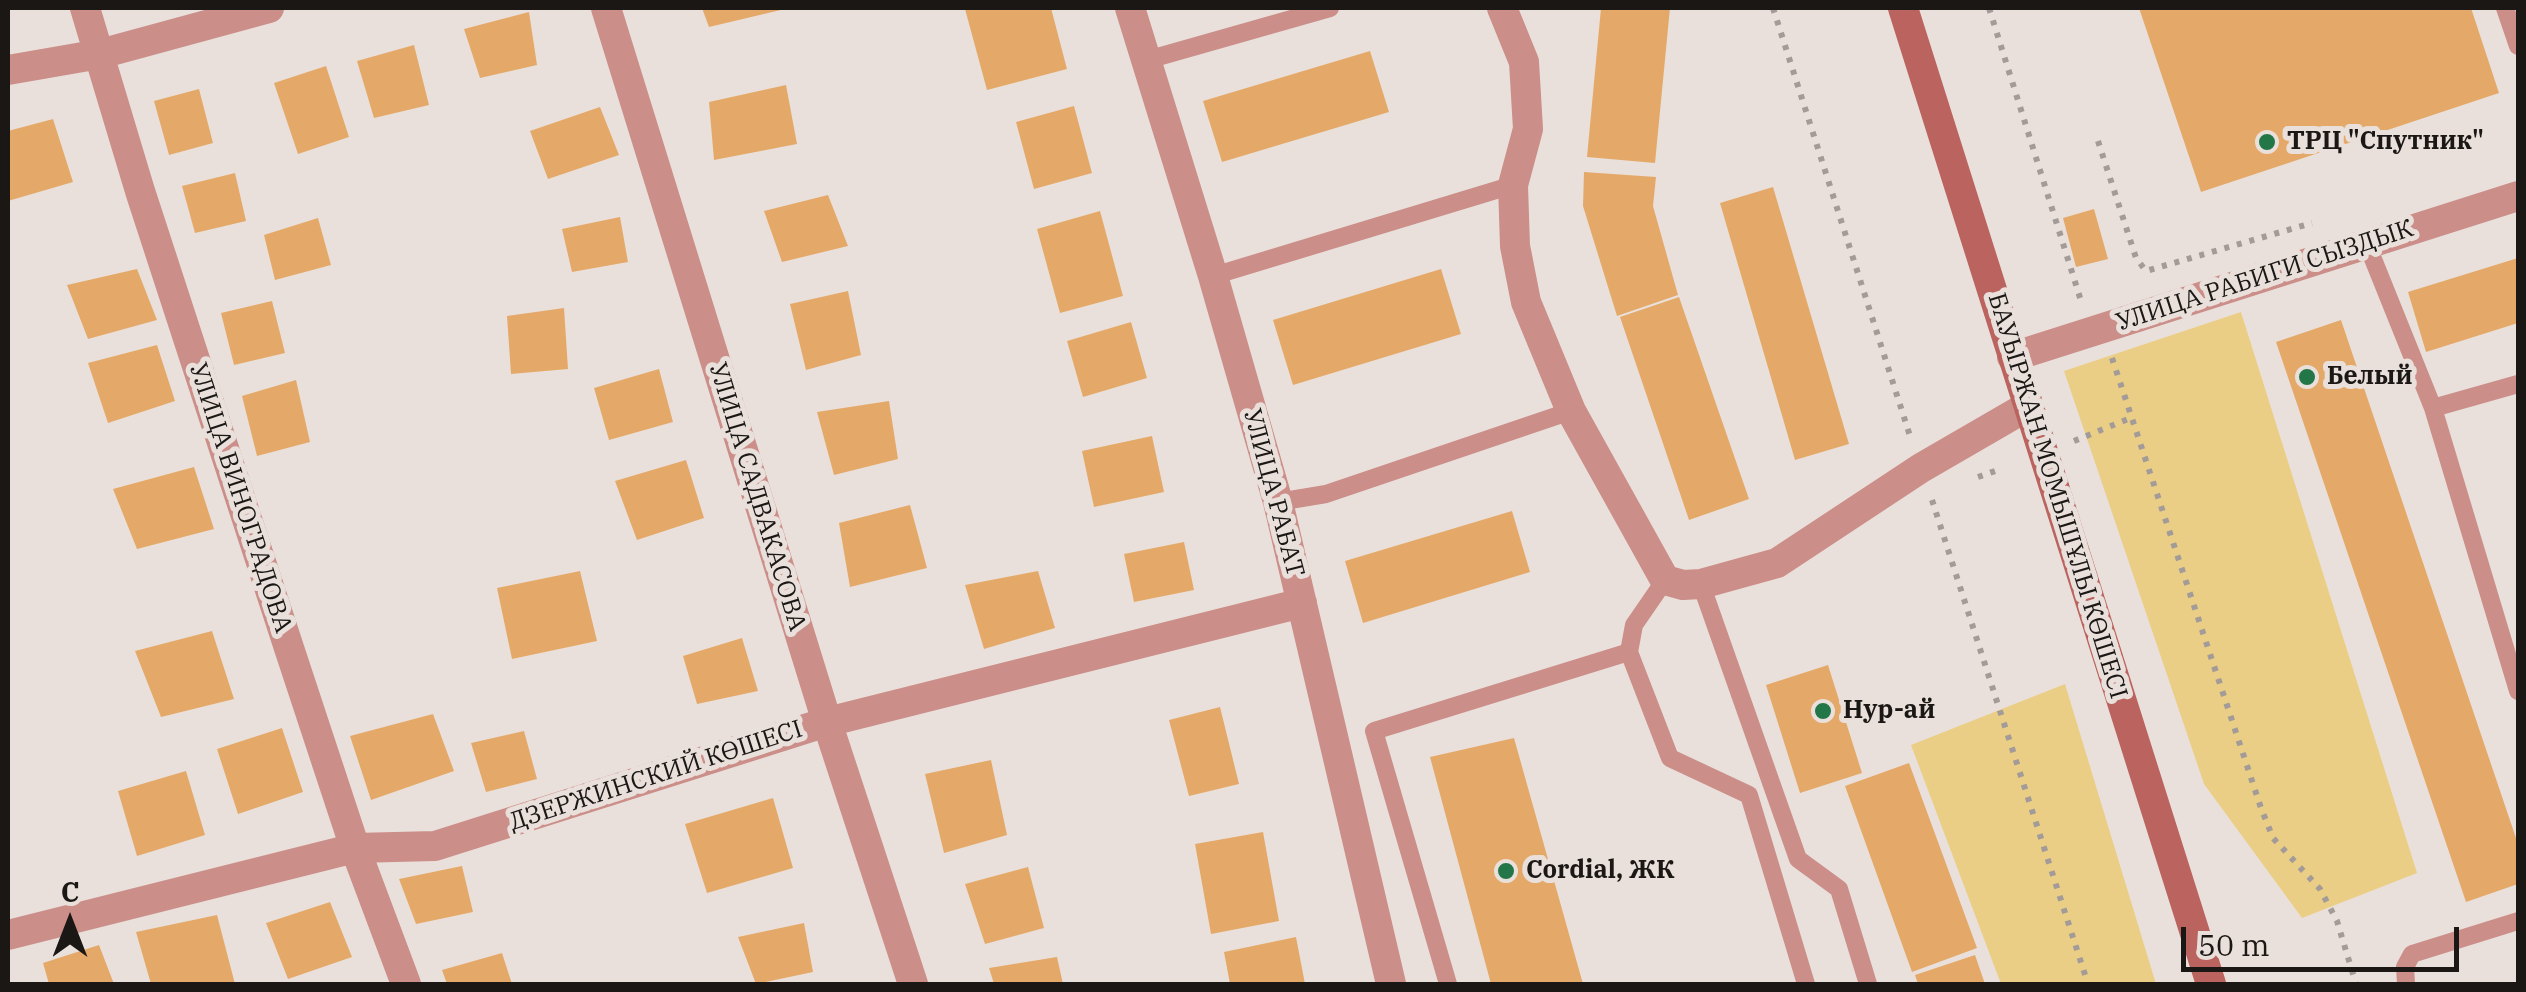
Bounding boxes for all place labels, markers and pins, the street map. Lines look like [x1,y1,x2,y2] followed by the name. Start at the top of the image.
[2287,127,2484,157] place label: ТРЦ "Спутник"
[2256,131,2278,153] marker: ТРЦ "Спутник"
[2327,362,2413,392] place label: Белый
[2296,366,2318,388] marker: Белый
[1843,696,1935,726] place label: Нур-ай
[1812,700,1834,722] marker: Нур-ай
[1526,856,1675,886] place label: Cordial, ЖК
[1495,860,1517,882] marker: Cordial, ЖК

